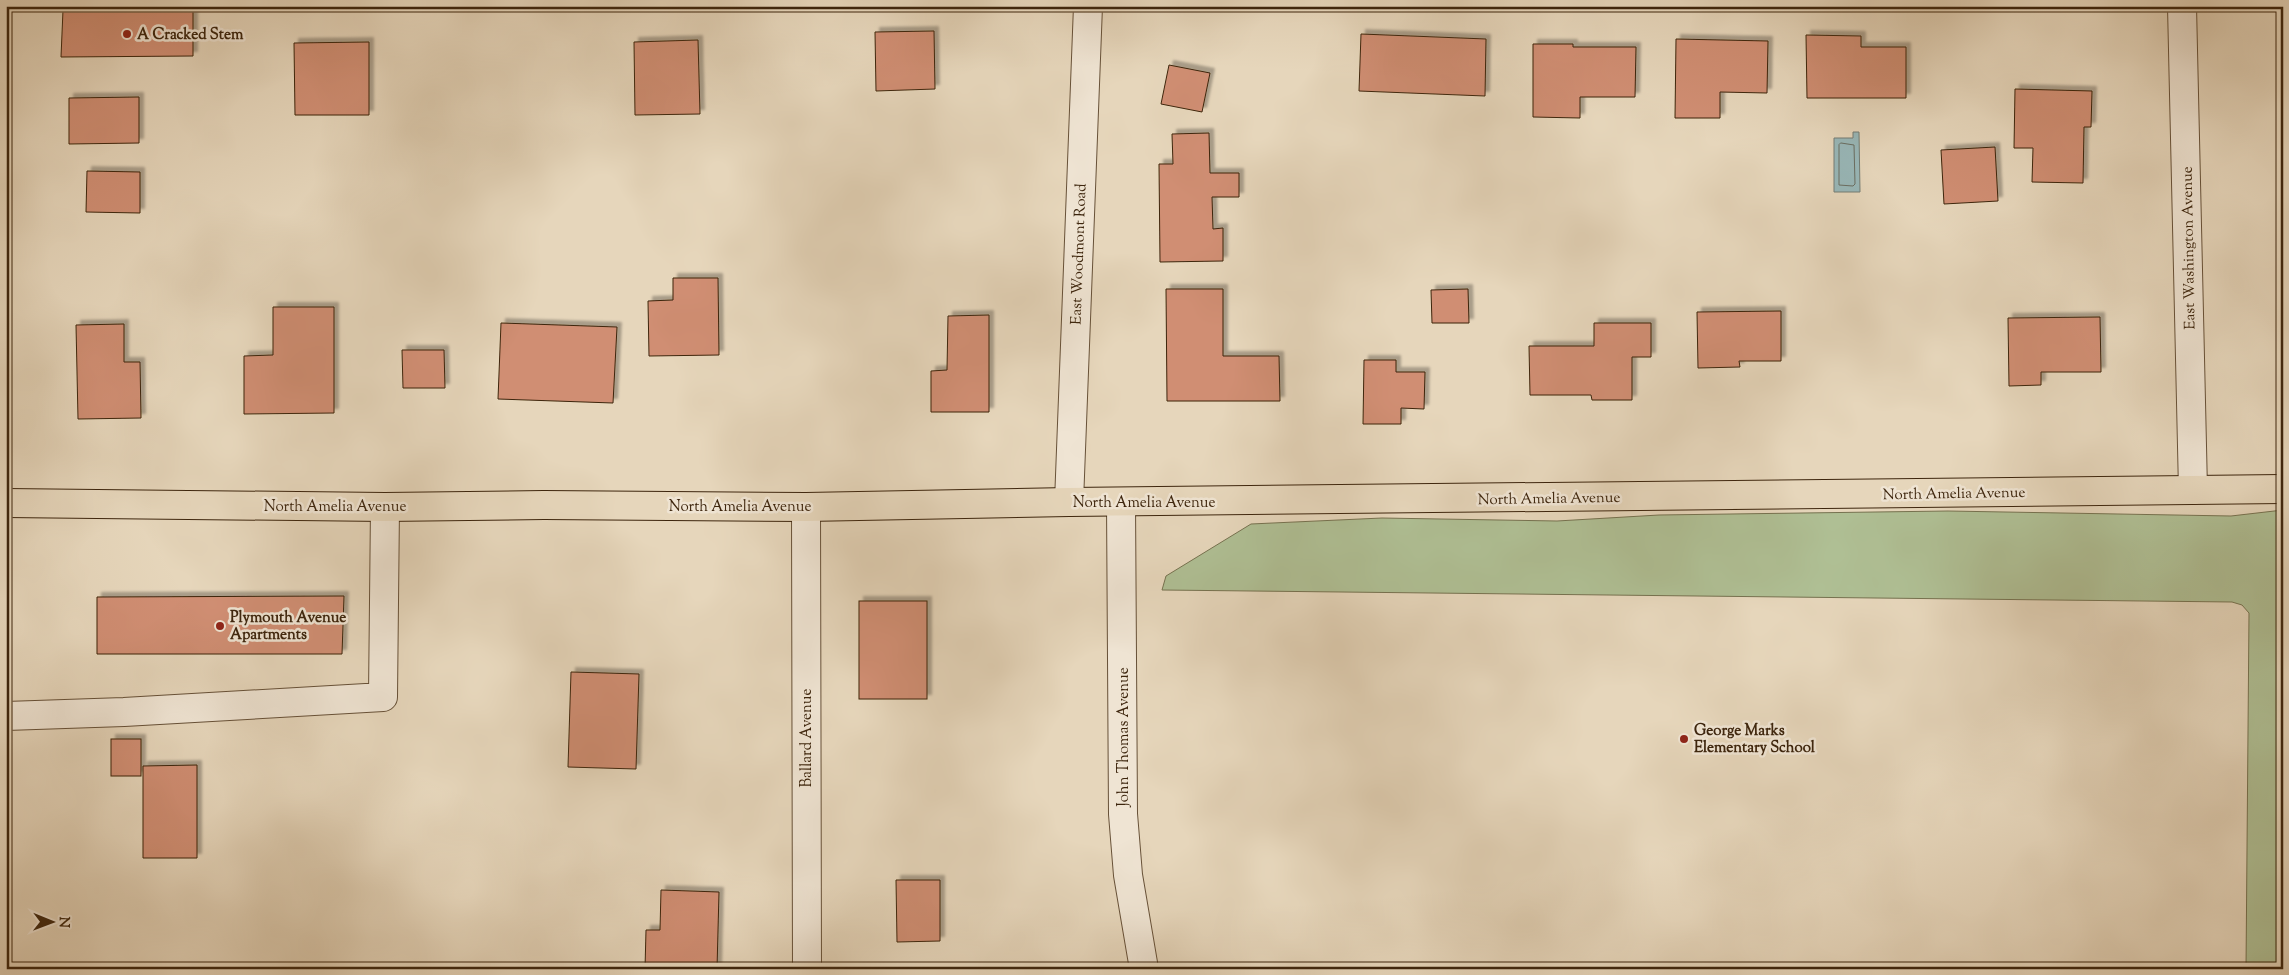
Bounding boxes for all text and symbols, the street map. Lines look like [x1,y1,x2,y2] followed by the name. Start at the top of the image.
[137,25,244,46] place label: A Cracked Stem
[121,28,133,40] marker: A Cracked Stem
[2178,166,2201,330] street label: East Washington Avenue
[1067,182,1092,325] street label: East Woodmont Road
[1882,483,2026,506] street label: North Amelia Avenue
[1477,488,1621,511] street label: North Amelia Avenue
[1073,493,1215,514] street label: North Amelia Avenue
[264,497,406,518] street label: North Amelia Avenue
[669,497,811,518] street label: North Amelia Avenue
[230,608,346,646] place label: Plymouth Avenue Apartments
[214,620,226,632] marker: Plymouth Avenue Apartments
[1114,667,1135,808] street label: John Thomas Avenue
[797,689,818,787] street label: Ballard Avenue
[1694,721,1816,759] place label: George Marks Elementary School
[1678,733,1690,745] marker: George Marks Elementary School
[28,898,78,948] north arrow
[53,916,73,928] text: N

